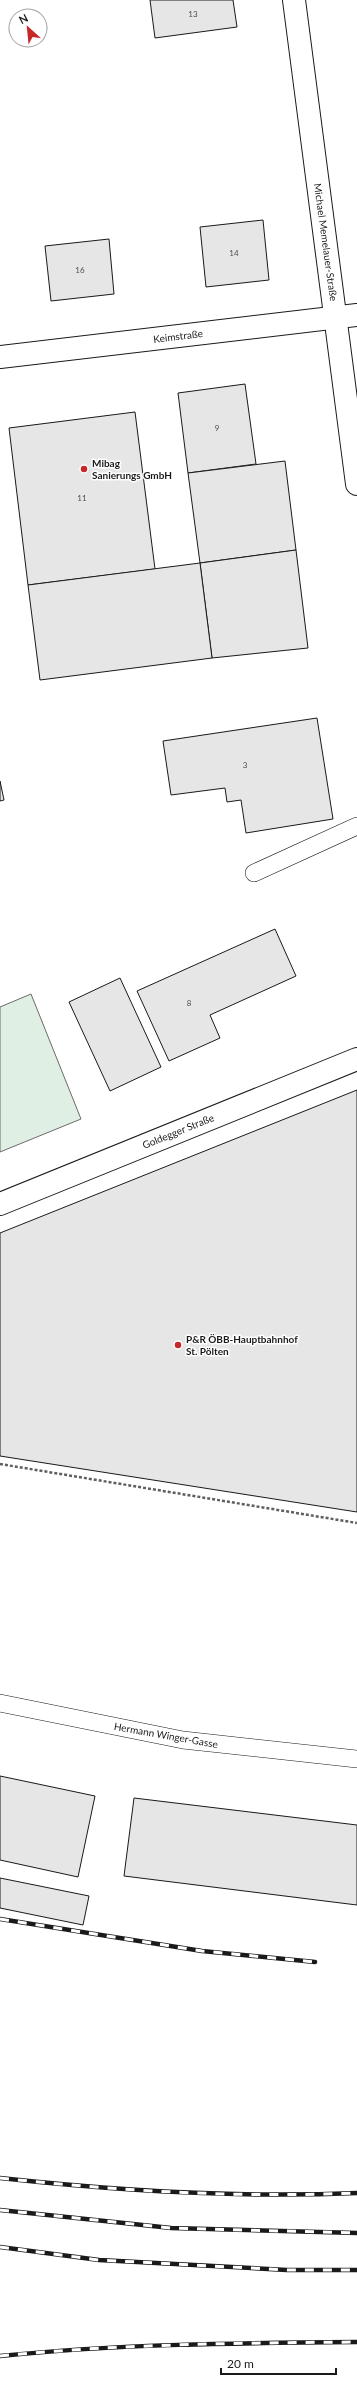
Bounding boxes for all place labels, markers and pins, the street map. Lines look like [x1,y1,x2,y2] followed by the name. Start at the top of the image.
[92,457,172,481] place label: Mibag Sanierungs GmbH
[79,464,89,474] marker: Mibag Sanierungs GmbH
[186,1333,298,1357] place label: P&R ÖBB-Hauptbahnhof St. Pölten
[173,1340,183,1350] marker: P&R ÖBB-Hauptbahnhof St. Pölten

